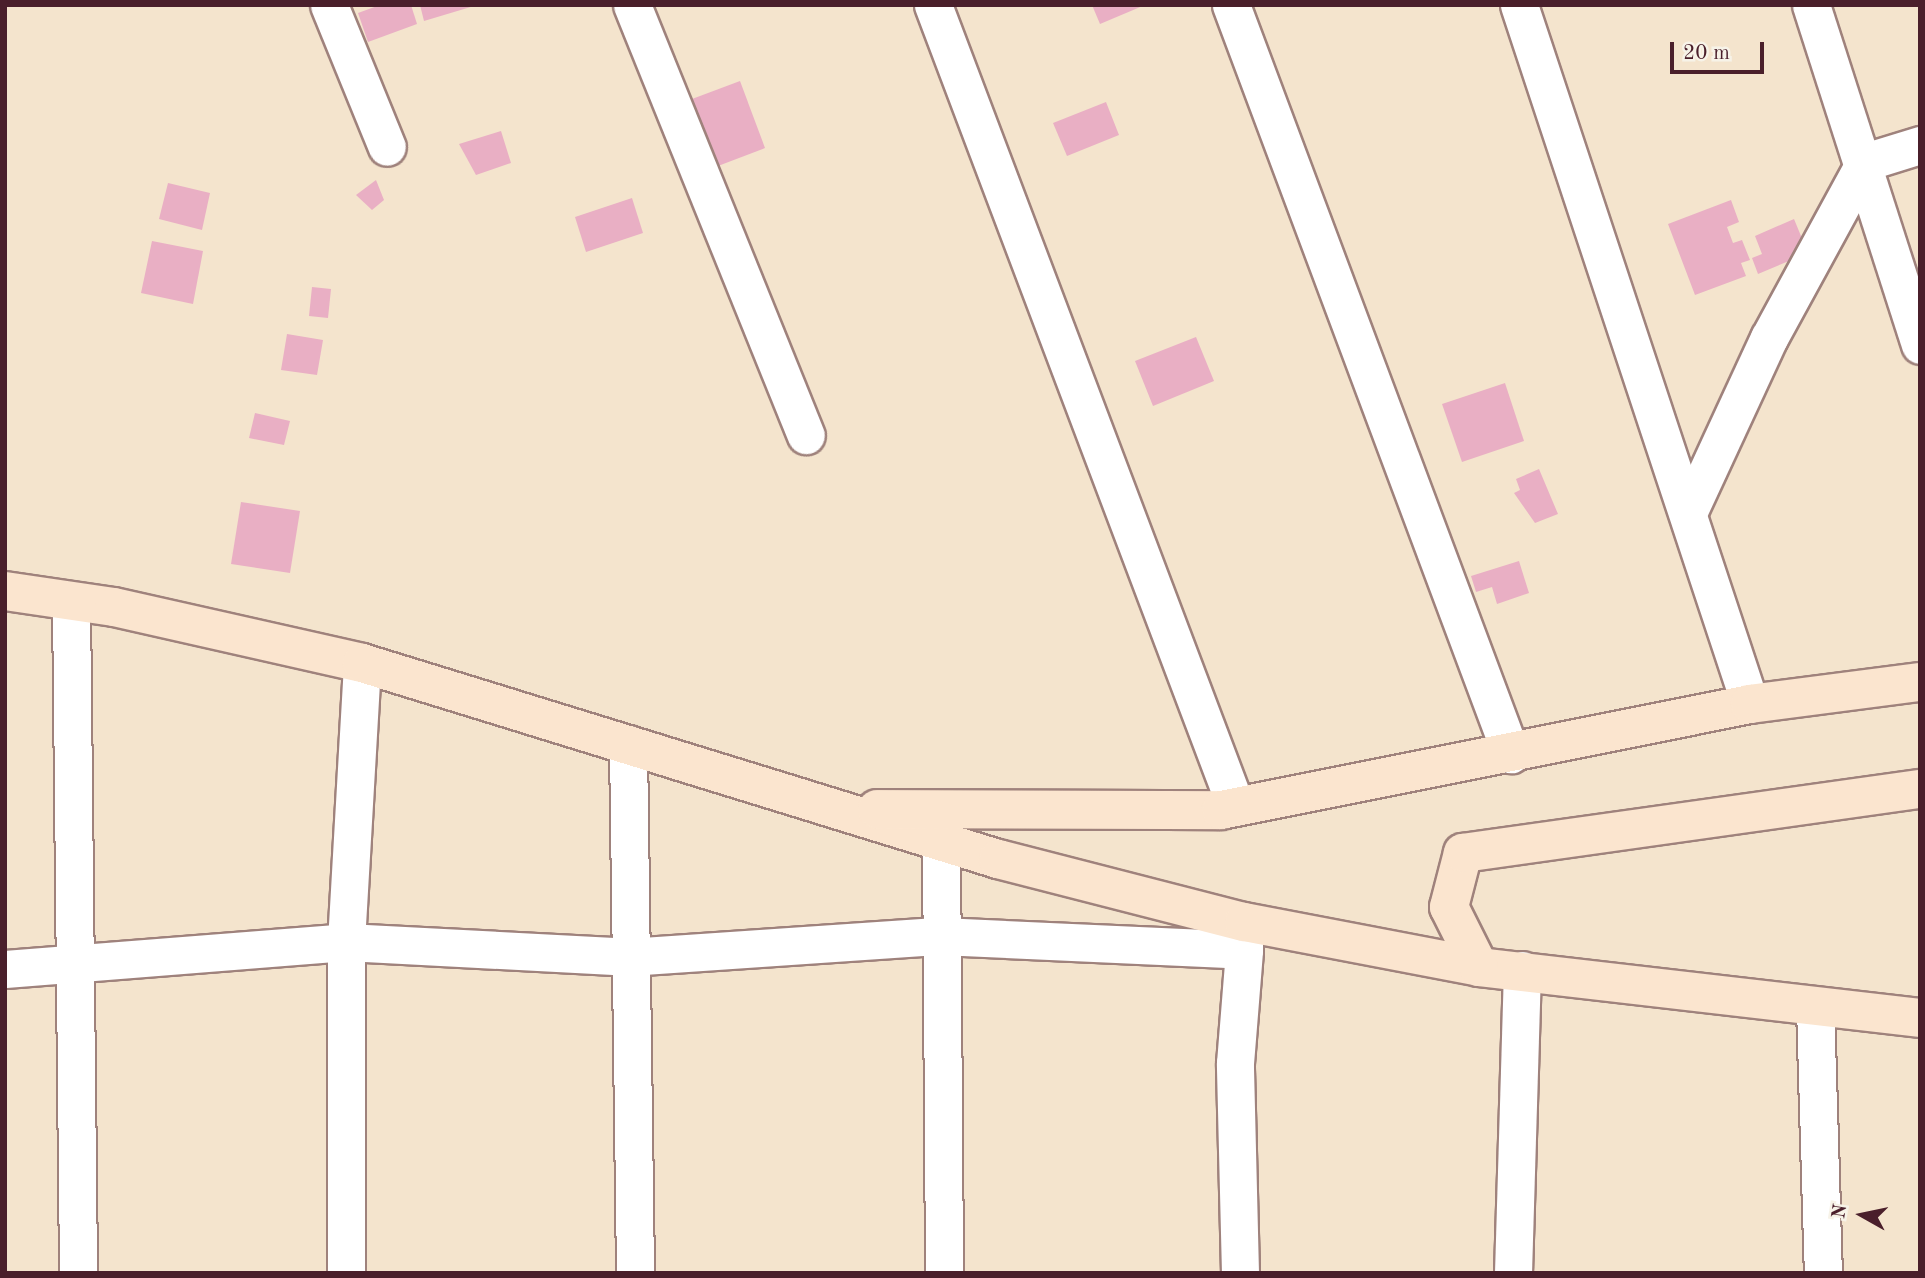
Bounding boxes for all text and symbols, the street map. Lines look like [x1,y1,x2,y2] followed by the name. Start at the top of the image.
[1673,28,1768,72] scale bar
[1683,43,1730,64] text: 20 m
[1827,1180,1897,1250] north arrow
[1830,1203,1851,1220] text: N

